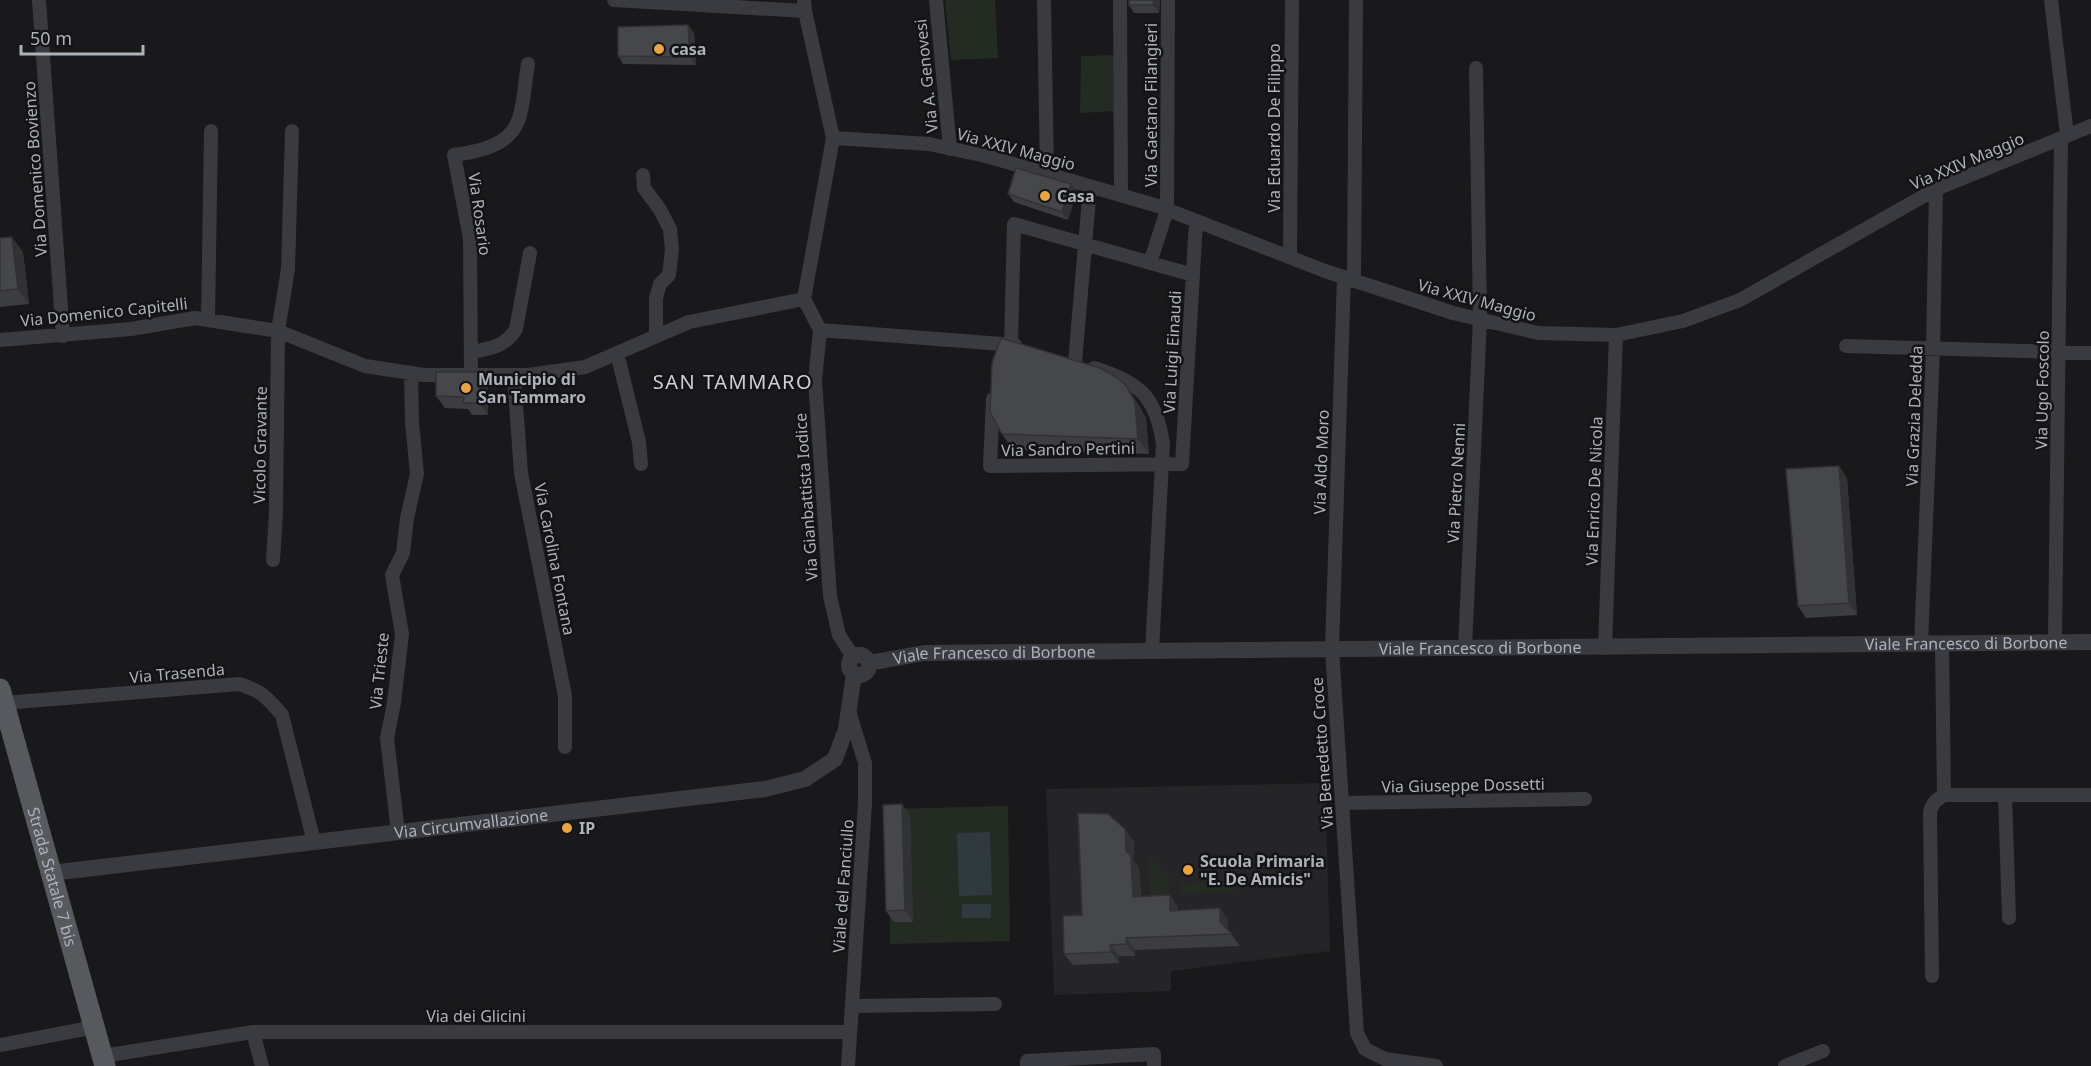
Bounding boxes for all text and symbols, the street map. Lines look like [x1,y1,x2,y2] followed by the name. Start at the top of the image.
[21,18,142,56] scale bar
[909,18,943,134] street label: Via A. Genovesi
[1140,23,1162,187] street label: Via Gaetano Filangieri
[30,26,72,50] text: 50 m
[671,38,706,60] place label: casa
[652,42,666,56] marker: casa
[1263,43,1285,213] street label: Via Eduardo De Filippo
[18,81,52,257] street label: Via Domenico Bovienzo
[954,123,1078,175] street label: Via XXIV Maggio
[1907,127,2027,195] street label: Via XXIV Maggio
[463,171,497,257] street label: Via Rosario
[1057,185,1094,207] place label: Casa
[1038,189,1052,203] marker: Casa
[1415,274,1539,326] street label: Via XXIV Maggio
[1158,290,1186,414] street label: Via Luigi Einaudi
[19,292,189,332] street label: Via Domenico Capitelli
[2030,330,2054,450] street label: Via Ugo Foscolo
[1901,345,1927,487] street label: Via Grazia Deledda
[478,368,586,408] place label: Municipio di San Tammaro
[653,368,813,395] district label: SAN TAMMARO
[459,381,473,395] marker: Municipio di San Tammaro
[248,386,272,504] street label: Vicolo Gravante
[1308,409,1334,515] street label: Via Aldo Moro
[789,412,823,582] street label: Via Gianbattista Iodice
[1580,416,1608,566] street label: Via Enrico De Nicola
[1442,422,1470,544] street label: Via Pietro Nenni
[1001,437,1135,461] street label: Via Sandro Pertini
[529,481,581,637] street label: Via Carolina Fontana
[364,631,394,711] street label: Via Trieste
[1865,631,2068,655] street label: Viale Francesco di Borbone
[1379,636,1582,660] street label: Viale Francesco di Borbone
[891,640,1096,669] street label: Viale Francesco di Borbone
[128,658,226,688] street label: Via Trasenda
[1306,676,1338,830] street label: Via Benedetto Croce
[1381,773,1545,797] street label: Via Giuseppe Dossetti
[393,804,549,844] street label: Via Circumvallazione
[22,805,82,949] street label: Strada Statale 7 bis
[579,817,595,839] place label: IP
[827,818,859,954] street label: Viale del Fanciullo
[560,821,574,835] marker: IP
[1200,850,1325,890] place label: Scuola Primaria "E. De Amicis"
[1181,863,1195,877] marker: Scuola Primaria "E. De Amicis"
[426,1005,526,1027] street label: Via dei Glicini

